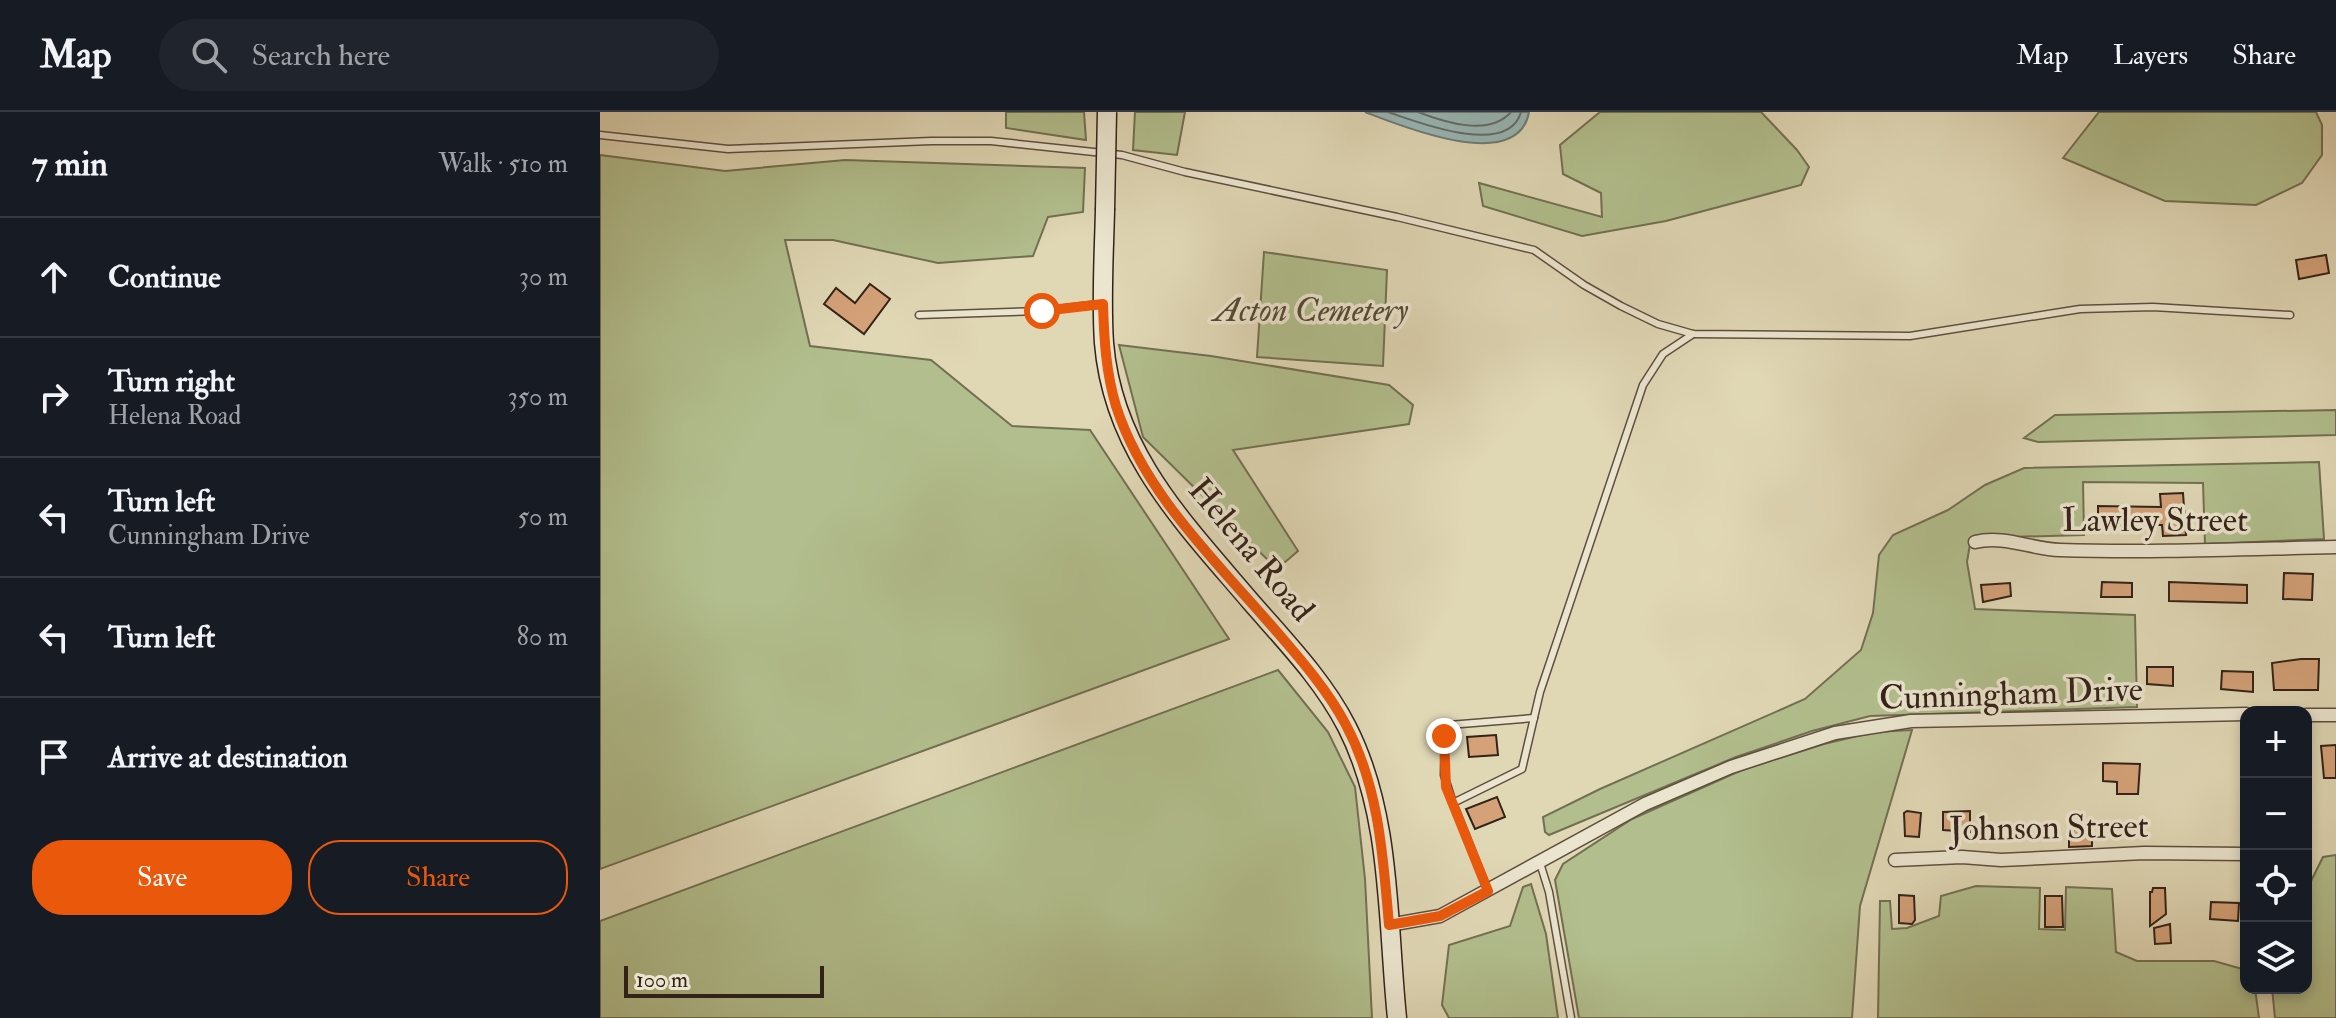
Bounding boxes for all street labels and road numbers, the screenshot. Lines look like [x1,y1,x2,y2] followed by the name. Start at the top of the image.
[1179,469,1324,631] street label: Helena Road
[2062,499,2248,542] street label: Lawley Street
[1878,668,2144,720] street label: Cunningham Drive
[1948,805,2149,851] street label: Johnson Street

